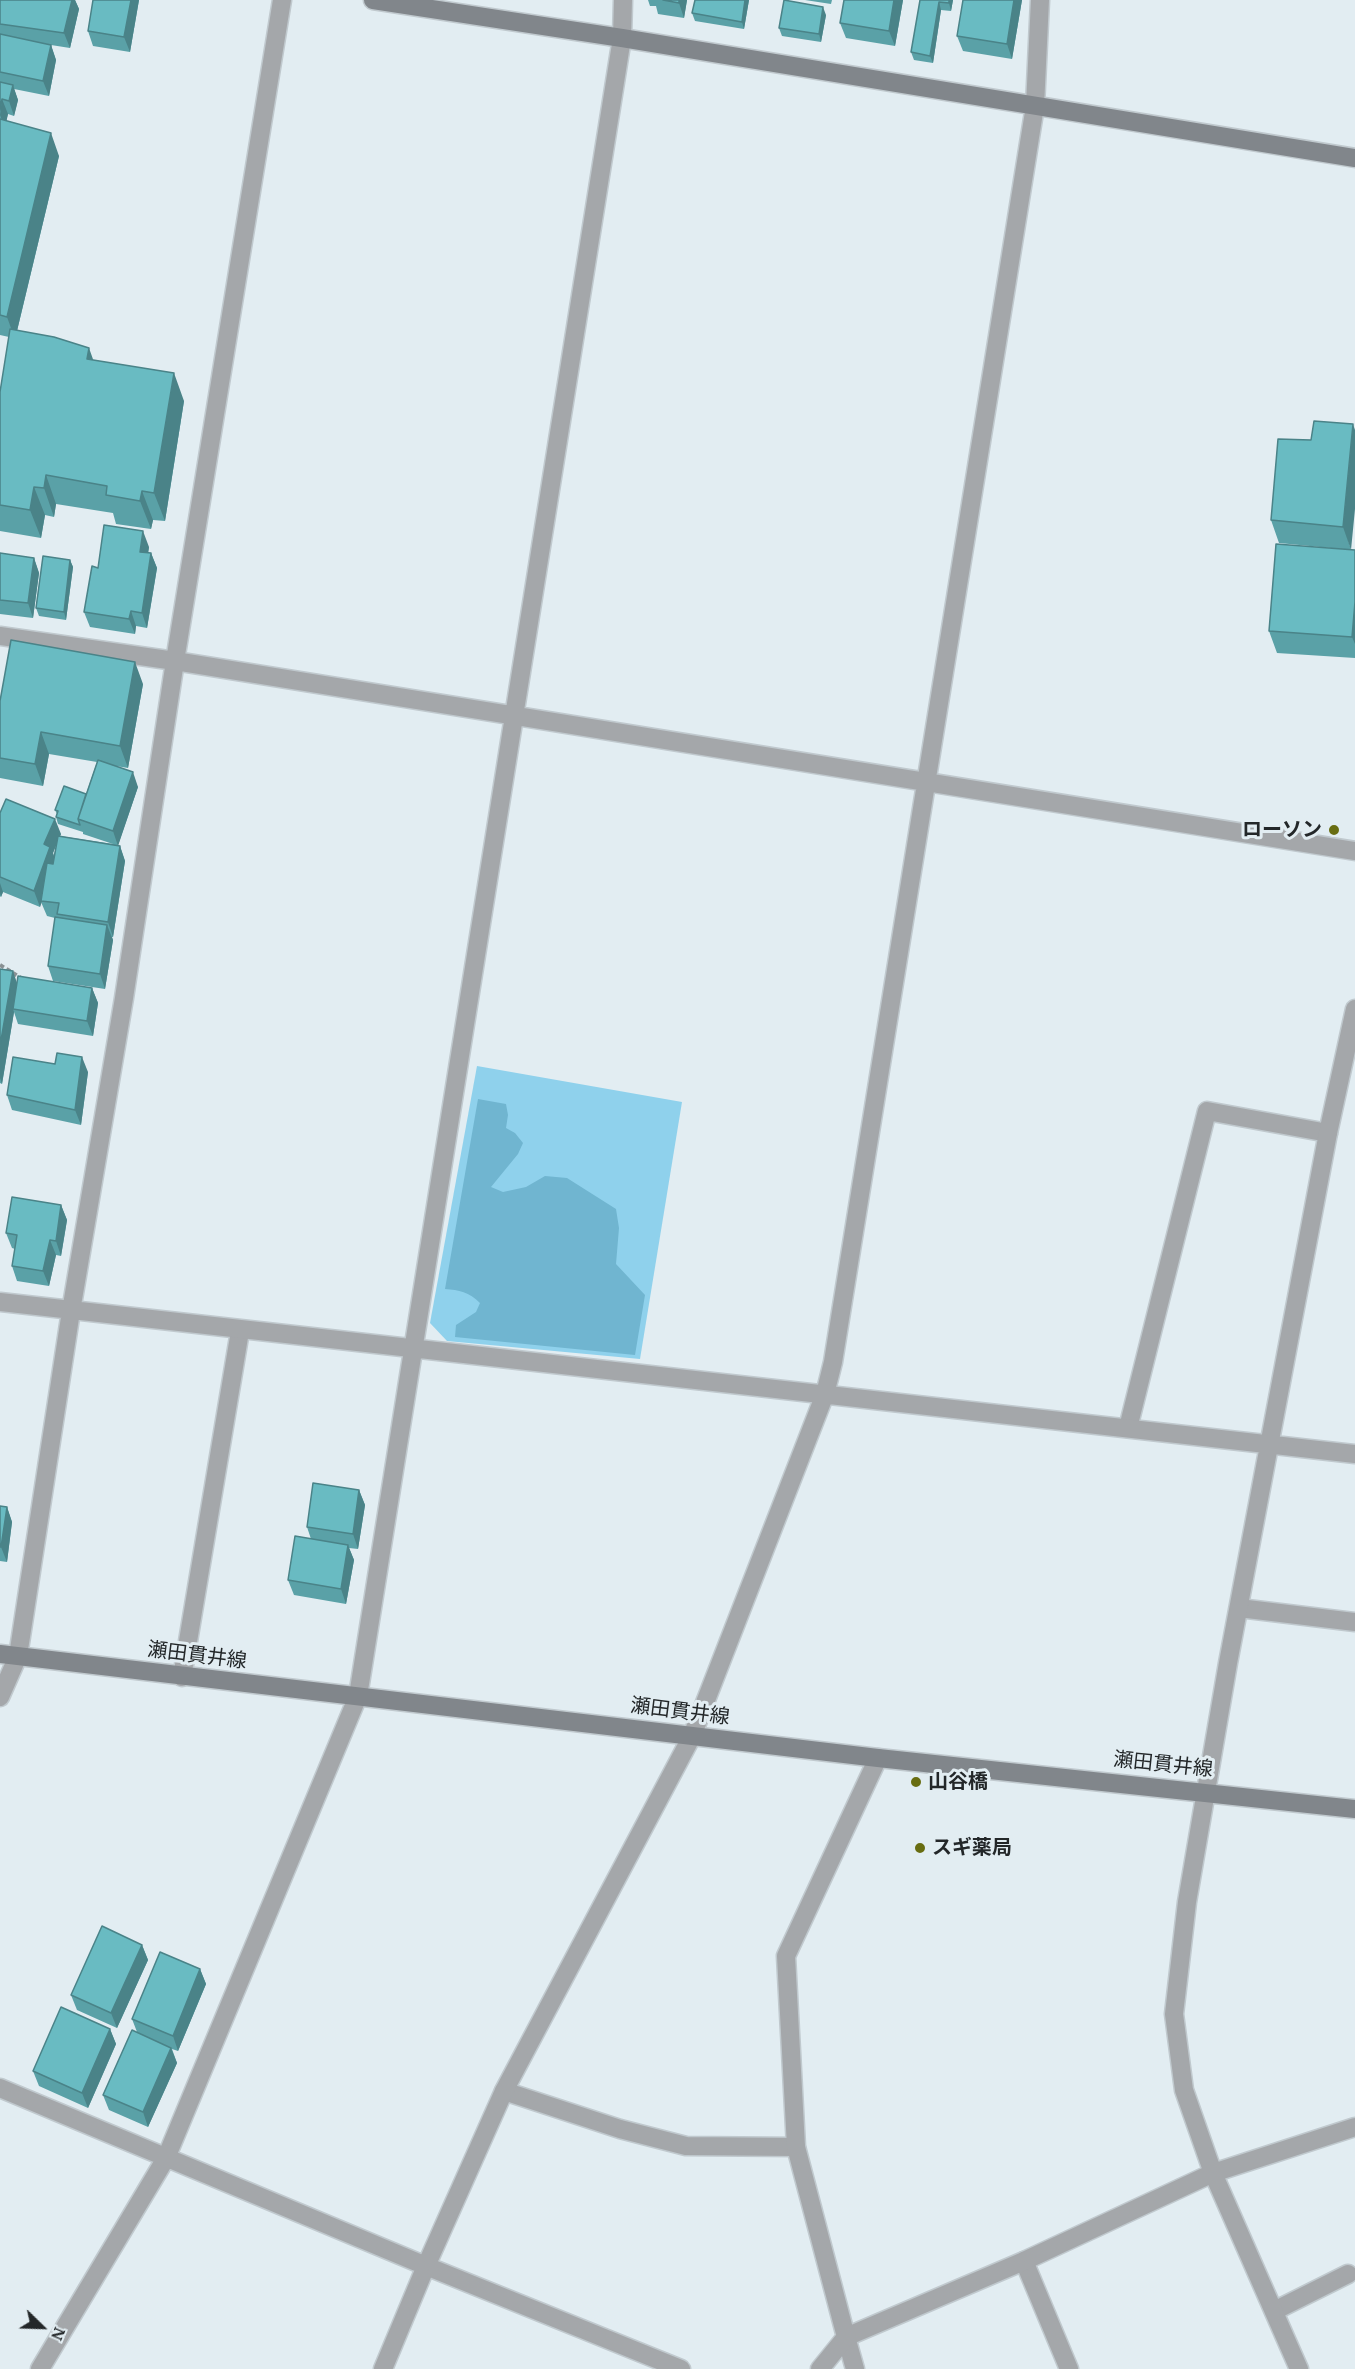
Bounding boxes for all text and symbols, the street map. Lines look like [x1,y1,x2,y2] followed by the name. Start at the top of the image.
[1242,818,1322,842] place label: ローソン
[1327,823,1341,837] marker: ローソン
[146,1638,248,1674] street label: 瀬田貫井線
[629,1694,731,1730] street label: 瀬田貫井線
[1112,1748,1214,1782] street label: 瀬田貫井線
[928,1770,988,1794] place label: 山谷橋
[909,1775,923,1789] marker: 山谷橋
[932,1836,1012,1860] place label: スギ薬局
[913,1841,927,1855] marker: スギ薬局
[12,2297,72,2357] north arrow
[46,2324,71,2344] text: N

